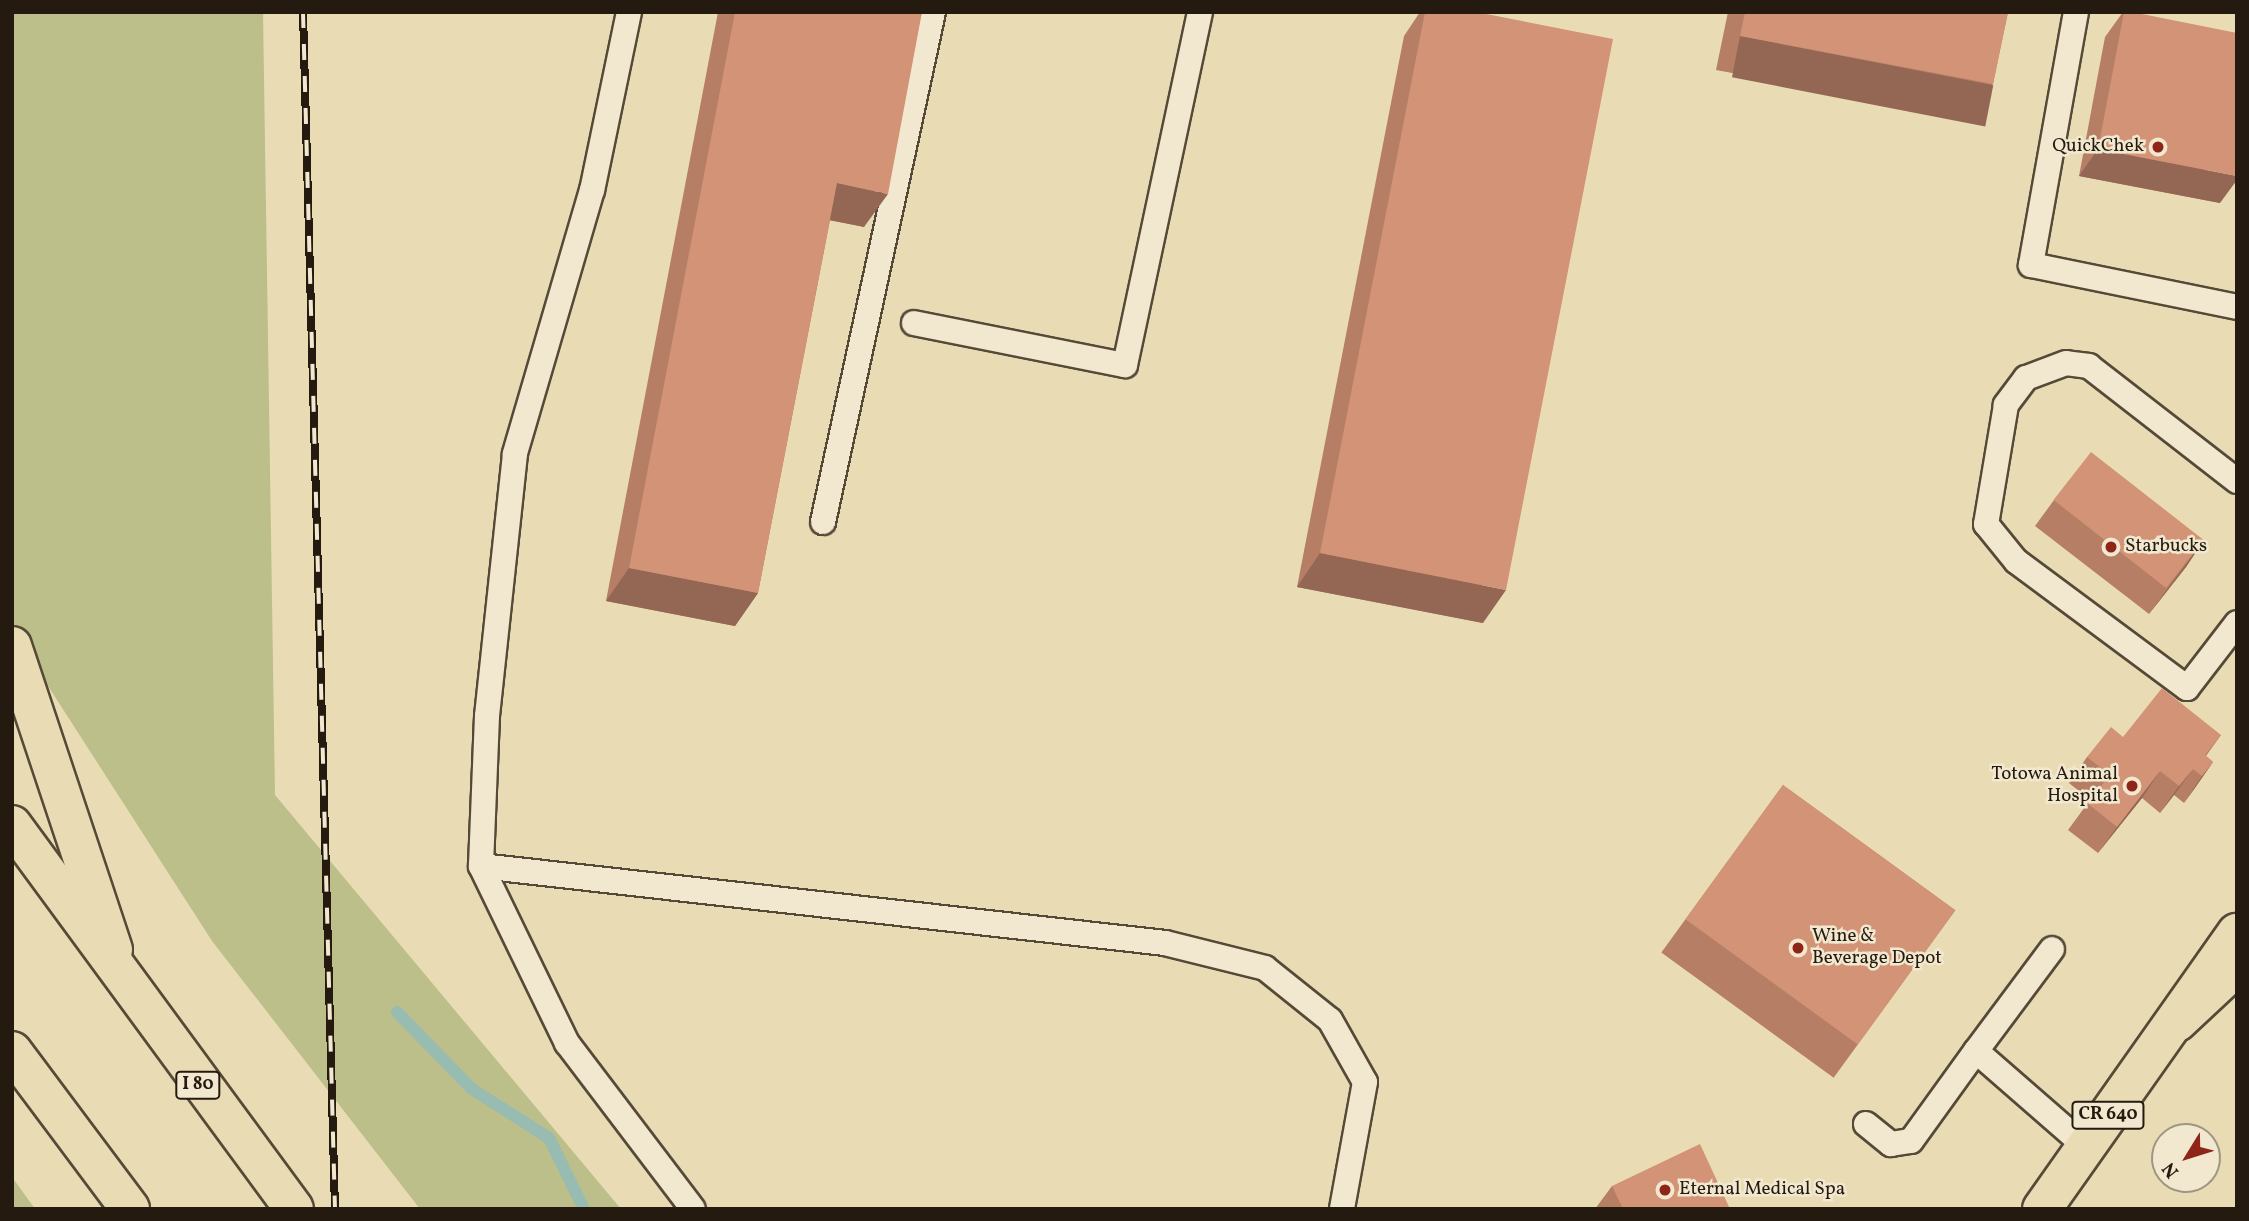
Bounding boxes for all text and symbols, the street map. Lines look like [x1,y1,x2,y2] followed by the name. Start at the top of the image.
[2052,136,2144,158] place label: QuickChek
[2150,139,2166,155] marker: QuickChek
[2125,536,2207,558] place label: Starbucks
[2103,539,2119,555] marker: Starbucks
[1991,764,2118,808] place label: Totowa Animal Hospital
[2124,778,2140,794] marker: Totowa Animal Hospital
[1812,926,1942,970] place label: Wine & Beverage Depot
[1790,940,1806,956] marker: Wine & Beverage Depot
[175,1070,221,1100] road number: I 80
[2071,1100,2145,1130] road number: CR 640
[2151,1123,2221,1193] north arrow
[2157,1156,2186,1183] text: N
[1679,1179,1845,1201] place label: Eternal Medical Spa
[1657,1182,1673,1198] marker: Eternal Medical Spa

